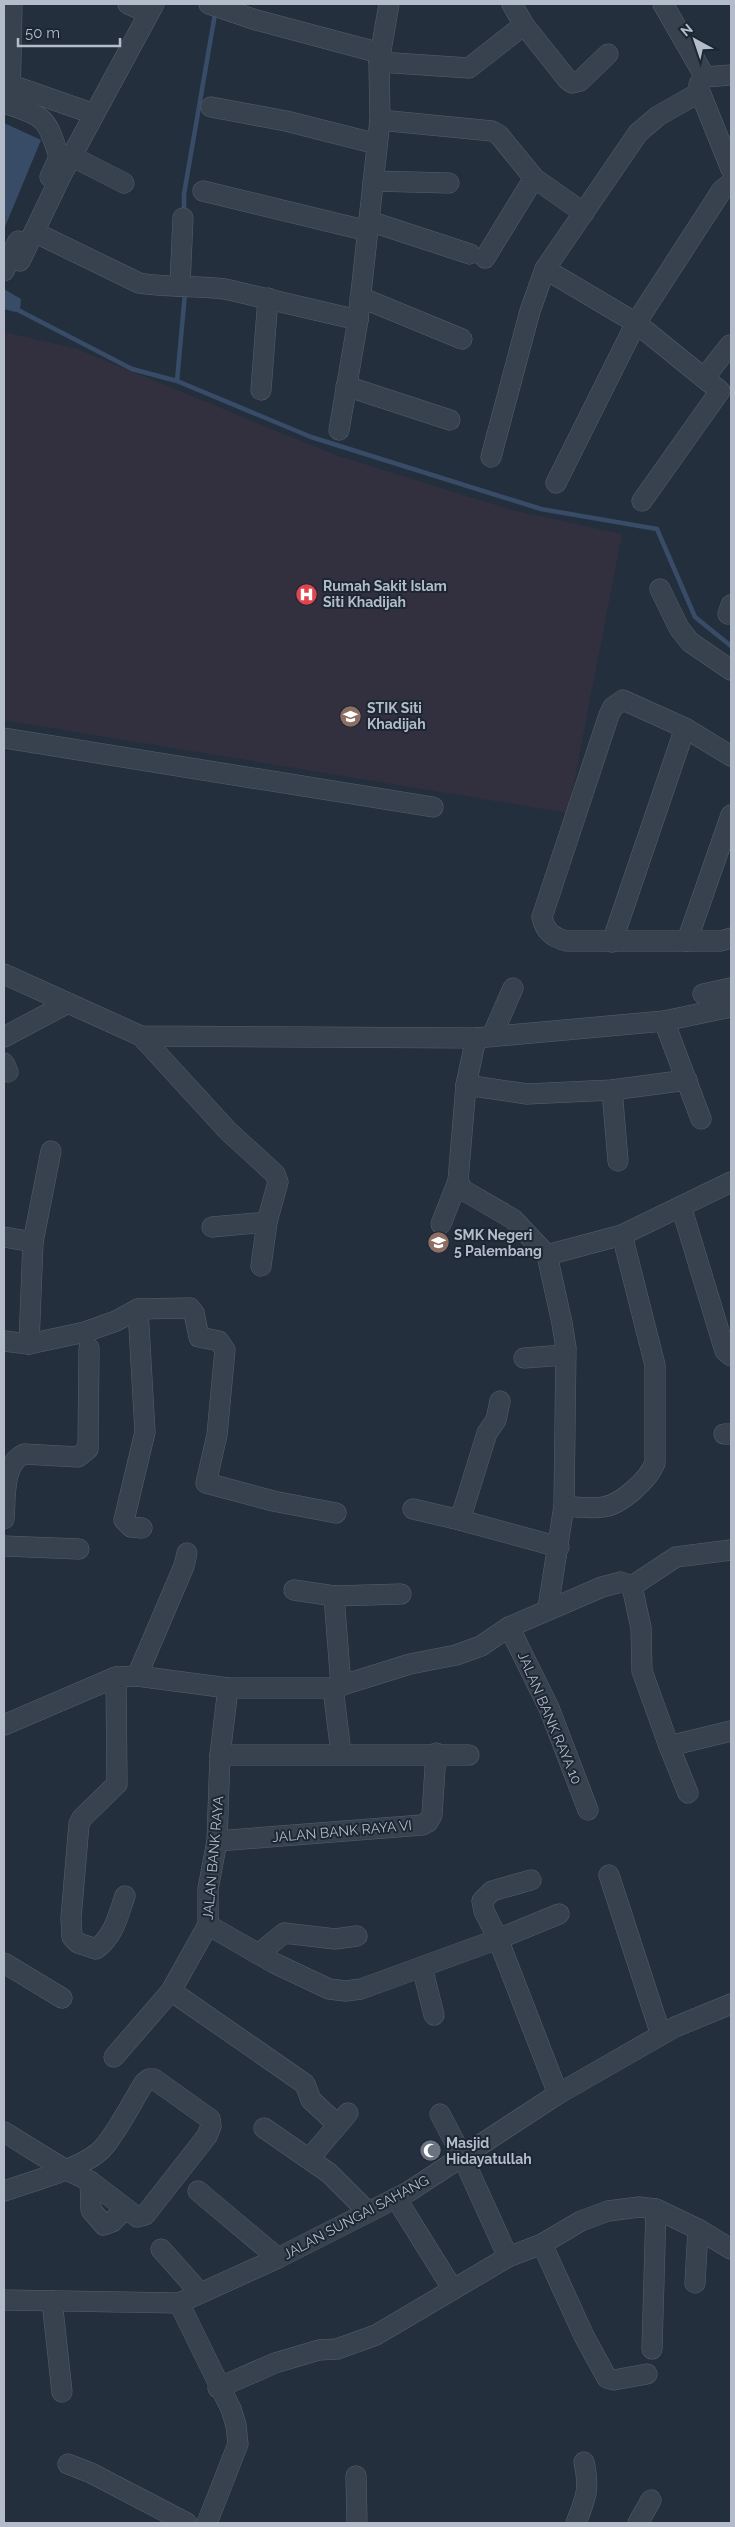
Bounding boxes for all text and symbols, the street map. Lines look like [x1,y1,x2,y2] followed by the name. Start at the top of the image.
[18,15,120,47] scale bar
[670,15,720,65] north arrow
[677,20,696,40] text: N
[25,24,60,42] text: 50 m
[323,578,447,610] place label: Rumah Sakit Islam Siti Khadijah
[295,582,319,606] hospital icon: Rumah Sakit Islam Siti Khadijah
[367,700,426,732] place label: STIK Siti Khadijah
[339,704,363,728] school or university icon: STIK Siti Khadijah
[454,1227,542,1259] place label: SMK Negeri 5 Palembang
[426,1231,450,1255] school or university icon: SMK Negeri 5 Palembang
[515,1649,585,1787] street label: JALAN BANK RAYA 10
[200,1795,226,1921] street label: JALAN BANK RAYA
[271,1817,413,1845] street label: JALAN BANK RAYA VI
[446,2135,532,2167] place label: Masjid Hidayatullah
[418,2139,442,2163] mosque icon: Masjid Hidayatullah
[280,2172,432,2262] street label: JALAN SUNGAI SAHANG

